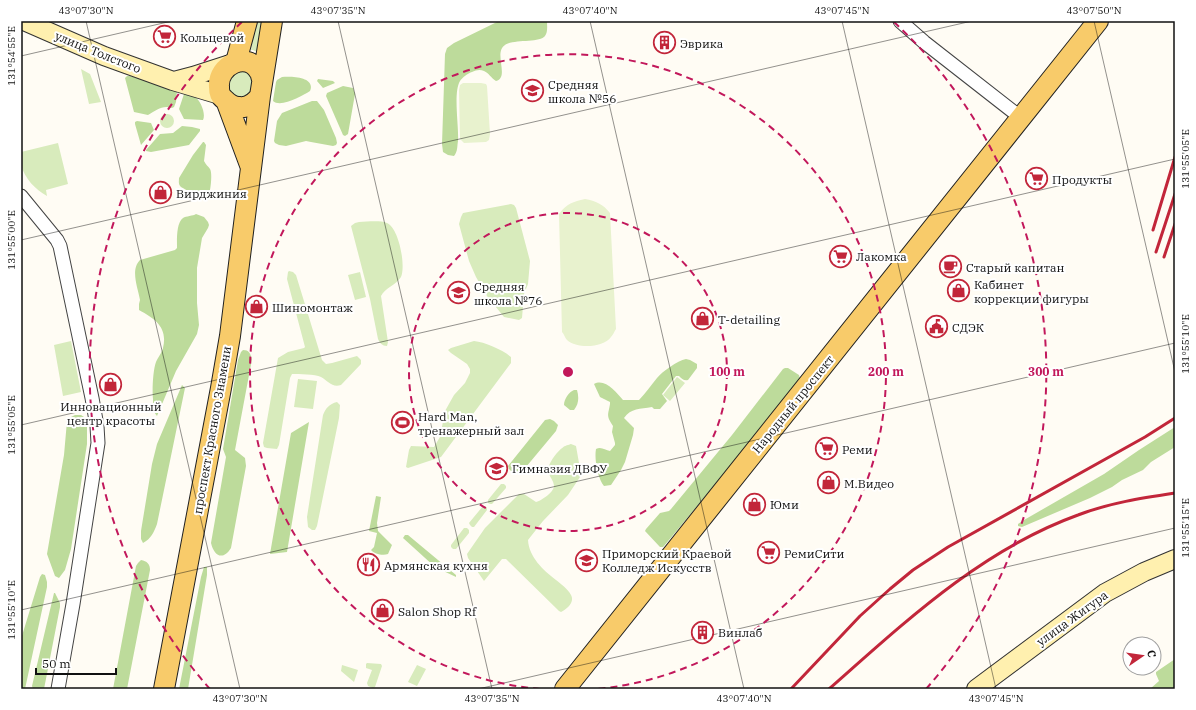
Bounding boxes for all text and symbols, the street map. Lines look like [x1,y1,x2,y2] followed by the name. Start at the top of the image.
[59,4,114,17] text: 43°07'30"N
[311,4,366,17] text: 43°07'35"N
[563,4,618,17] text: 43°07'40"N
[815,4,870,17] text: 43°07'45"N
[1067,4,1122,17] text: 43°07'50"N
[151,24,177,50] supermarket icon: Кольцевой
[5,26,18,86] text: 131°54'55"E
[53,28,143,76] street label: улица Толстого
[180,30,244,45] place label: Кольцевой
[651,30,677,56] building icon: Эврика
[680,36,724,51] place label: Эврика
[548,77,616,106] place label: Средняя школа №56
[519,78,545,104] school or university icon: Средняя школа №56
[1179,129,1192,189] text: 131°55'05"E
[1024,166,1050,192] supermarket icon: Продукты
[1052,172,1113,187] place label: Продукты
[148,180,174,206] shop icon: Вирджиния
[176,186,247,201] place label: Вирджиния
[5,210,18,270] text: 131°55'00"E
[827,243,853,269] supermarket icon: Лакомка
[856,249,907,264] place label: Лакомка
[937,254,963,280] cafe icon: Старый капитан
[966,260,1064,275] place label: Старый капитан
[974,277,1089,306] place label: Кабинет коррекции фигуры
[946,278,972,304] shop icon: Кабинет коррекции фигуры
[474,279,542,308] place label: Средняя школа №76
[445,280,471,306] school or university icon: Средняя школа №76
[243,294,269,320] shop icon: Шиномонтаж
[272,300,353,315] place label: Шиномонтаж
[690,306,716,332] shop icon: T-detailing
[718,312,781,327] place label: T-detailing
[923,314,949,340] public building icon: СДЭК
[1179,314,1192,374] text: 131°55'10"E
[952,320,985,335] place label: СДЭК
[190,345,234,515] street label: проспект Красного Знамени
[749,352,837,456] street label: Народный проспект
[709,364,745,379] text: 100 m
[868,364,904,379] text: 200 m
[1028,364,1064,379] text: 300 m
[561,365,575,379] centre of rings
[98,372,124,398] shop icon: Инновационный центр красоты
[5,395,18,455] text: 131°55'05"E
[60,399,162,428] place label: Инновационный центр красоты
[418,409,524,438] place label: Hard Man, тренажерный зал
[390,410,416,436] sports icon: Hard Man, тренажерный зал
[813,436,839,462] supermarket icon: Реми
[842,442,873,457] place label: Реми
[484,455,510,481] school or university icon: Гимназия ДВФУ
[512,461,607,476] place label: Гимназия ДВФУ
[815,470,841,496] shop icon: М.Видео
[844,476,894,491] place label: М.Видео
[741,491,767,517] shop icon: Юми
[770,497,799,512] place label: Юми
[1179,498,1192,558] text: 131°55'15"E
[756,540,782,566] supermarket icon: РемиСити
[602,546,732,575] place label: Приморский Краевой Колледж Искусств
[784,546,845,561] place label: РемиСити
[573,547,599,573] school or university icon: Приморский Краевой Колледж Искусств
[355,552,381,578] restaurant icon: Армянская кухня
[384,558,488,573] place label: Армянская кухня
[5,580,18,640] text: 131°55'10"E
[1033,587,1111,649] street label: улица Жигура
[370,598,396,624] shop icon: Salon Shop Rf
[398,604,477,619] place label: Salon Shop Rf
[689,619,715,645] building icon: Винлаб
[718,625,763,640] place label: Винлаб
[1122,636,1162,676] north arrow
[1144,649,1159,659] text: С
[36,650,116,676] scale bar
[42,656,71,671] text: 50 m
[213,692,268,705] text: 43°07'30"N
[465,692,520,705] text: 43°07'35"N
[717,692,772,705] text: 43°07'40"N
[969,692,1024,705] text: 43°07'45"N

